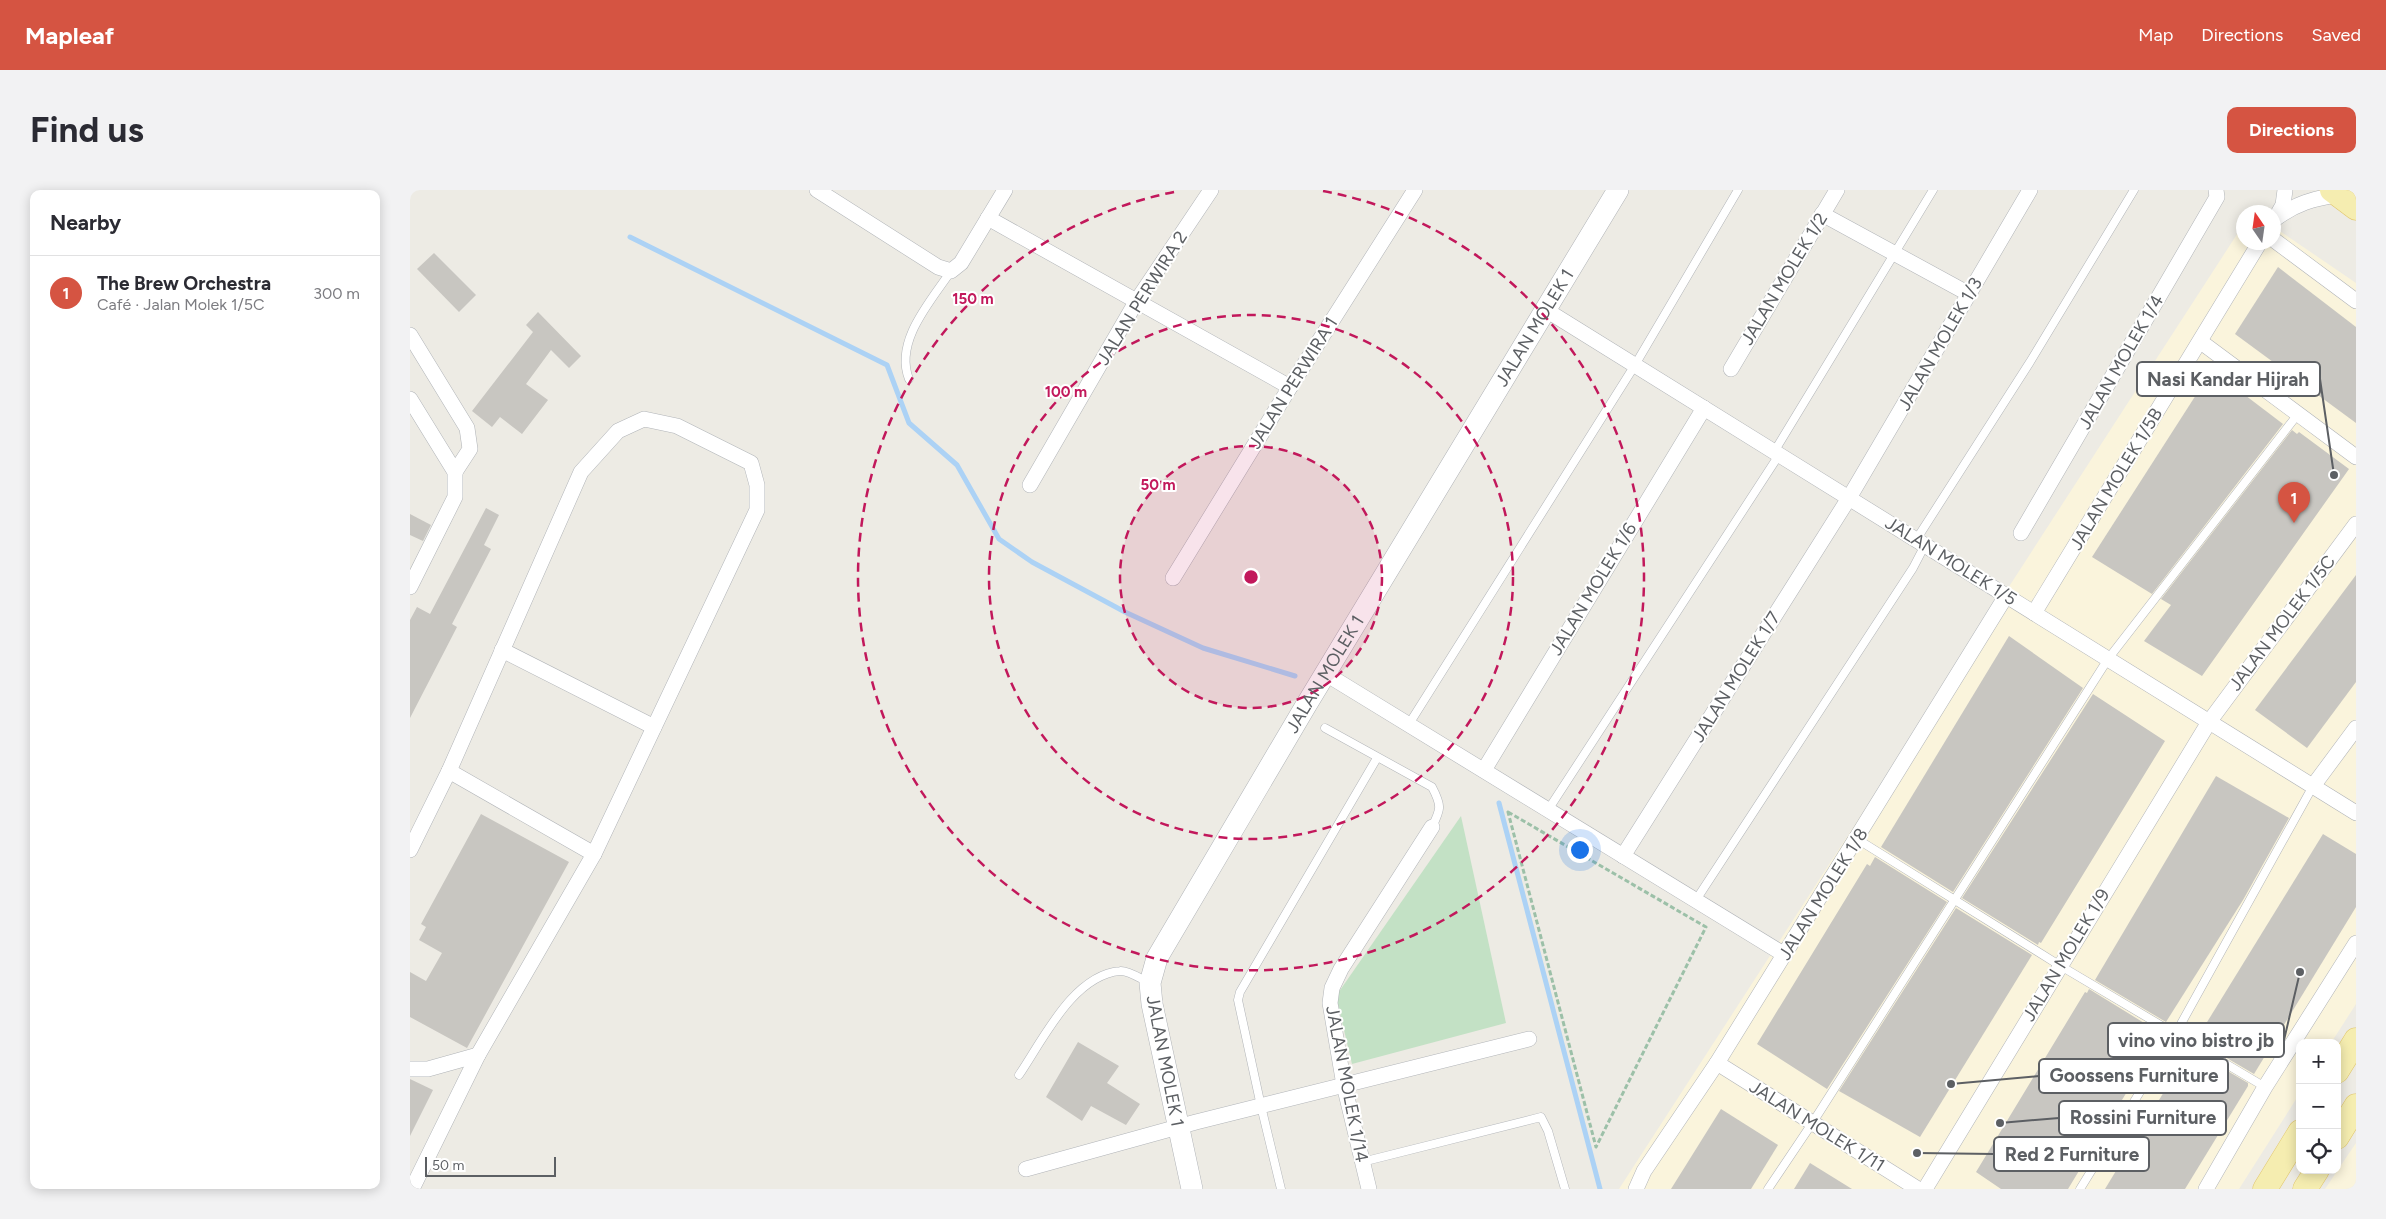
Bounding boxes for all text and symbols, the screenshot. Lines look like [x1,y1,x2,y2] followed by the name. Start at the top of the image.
[25,21,114,50] text: Mapleaf
[2138,24,2173,46] text: Map
[2201,24,2283,46] text: Directions
[2311,24,2361,46] text: Saved
[2227,107,2356,153] button: Directions
[30,109,144,151] text: Find us
[2236,205,2281,250] north arrow
[1736,209,1832,349] street label: JALAN MOLEK 1/2
[50,210,121,235] text: Nearby
[1092,227,1192,369] street label: JALAN PERWIRA 2
[1491,265,1579,391] street label: JALAN MOLEK 1
[97,272,271,295] text: The Brew Orchestra
[1893,273,1987,415] street label: JALAN MOLEK 1/3
[63,284,69,303] text: 1
[313,284,360,303] text: 300 m
[952,290,994,308] text: 150 m
[2074,291,2168,433] street label: JALAN MOLEK 1/4
[97,295,265,314] text: Café · Jalan Molek 1/5C
[1244,313,1342,453] street label: JALAN PERWIRA 1
[2137,362,2320,396] callout: Nasi Kandar Hijrah
[2147,368,2309,391] text: Nasi Kandar Hijrah
[1045,383,1087,401] text: 100 m
[2065,404,2167,554] street label: JALAN MOLEK 1/5B
[1140,476,1176,494] text: 50 m
[2278,482,2310,523] pin: 1
[1881,512,2021,610] street label: JALAN MOLEK 1/5
[1545,519,1641,659] street label: JALAN MOLEK 1/6
[2224,551,2340,695] street label: JALAN MOLEK 1/5C
[1242,568,1260,586] centre of rings
[1687,607,1785,746] street label: JALAN MOLEK 1/7
[1281,611,1369,737] street label: JALAN MOLEK 1
[1774,824,1872,964] street label: JALAN MOLEK 1/8
[1567,837,1593,863] your location
[2018,885,2114,1025] street label: JALAN MOLEK 1/9
[1141,993,1189,1129] street label: JALAN MOLEK 1
[1321,1004,1373,1164] street label: JALAN MOLEK 1/14
[2108,1023,2284,1057] callout: vino vino bistro jb
[2118,1029,2274,1052] text: vino vino bistro jb
[2296,1039,2341,1174] map controls
[2296,1039,2341,1084] button: +
[2039,1059,2228,1093] callout: Goossens Furniture
[2050,1064,2219,1087] text: Goossens Furniture
[1745,1076,1889,1176] street label: JALAN MOLEK 1/11
[2296,1084,2341,1129] button: −
[2059,1101,2226,1135] callout: Rossini Furniture
[2070,1106,2217,1129] text: Rossini Furniture
[2296,1129,2341,1174] button: locate
[1994,1137,2149,1171] callout: Red 2 Furniture
[2005,1143,2140,1166] text: Red 2 Furniture
[425,1154,556,1177] scale bar
[432,1157,464,1174] text: 50 m

